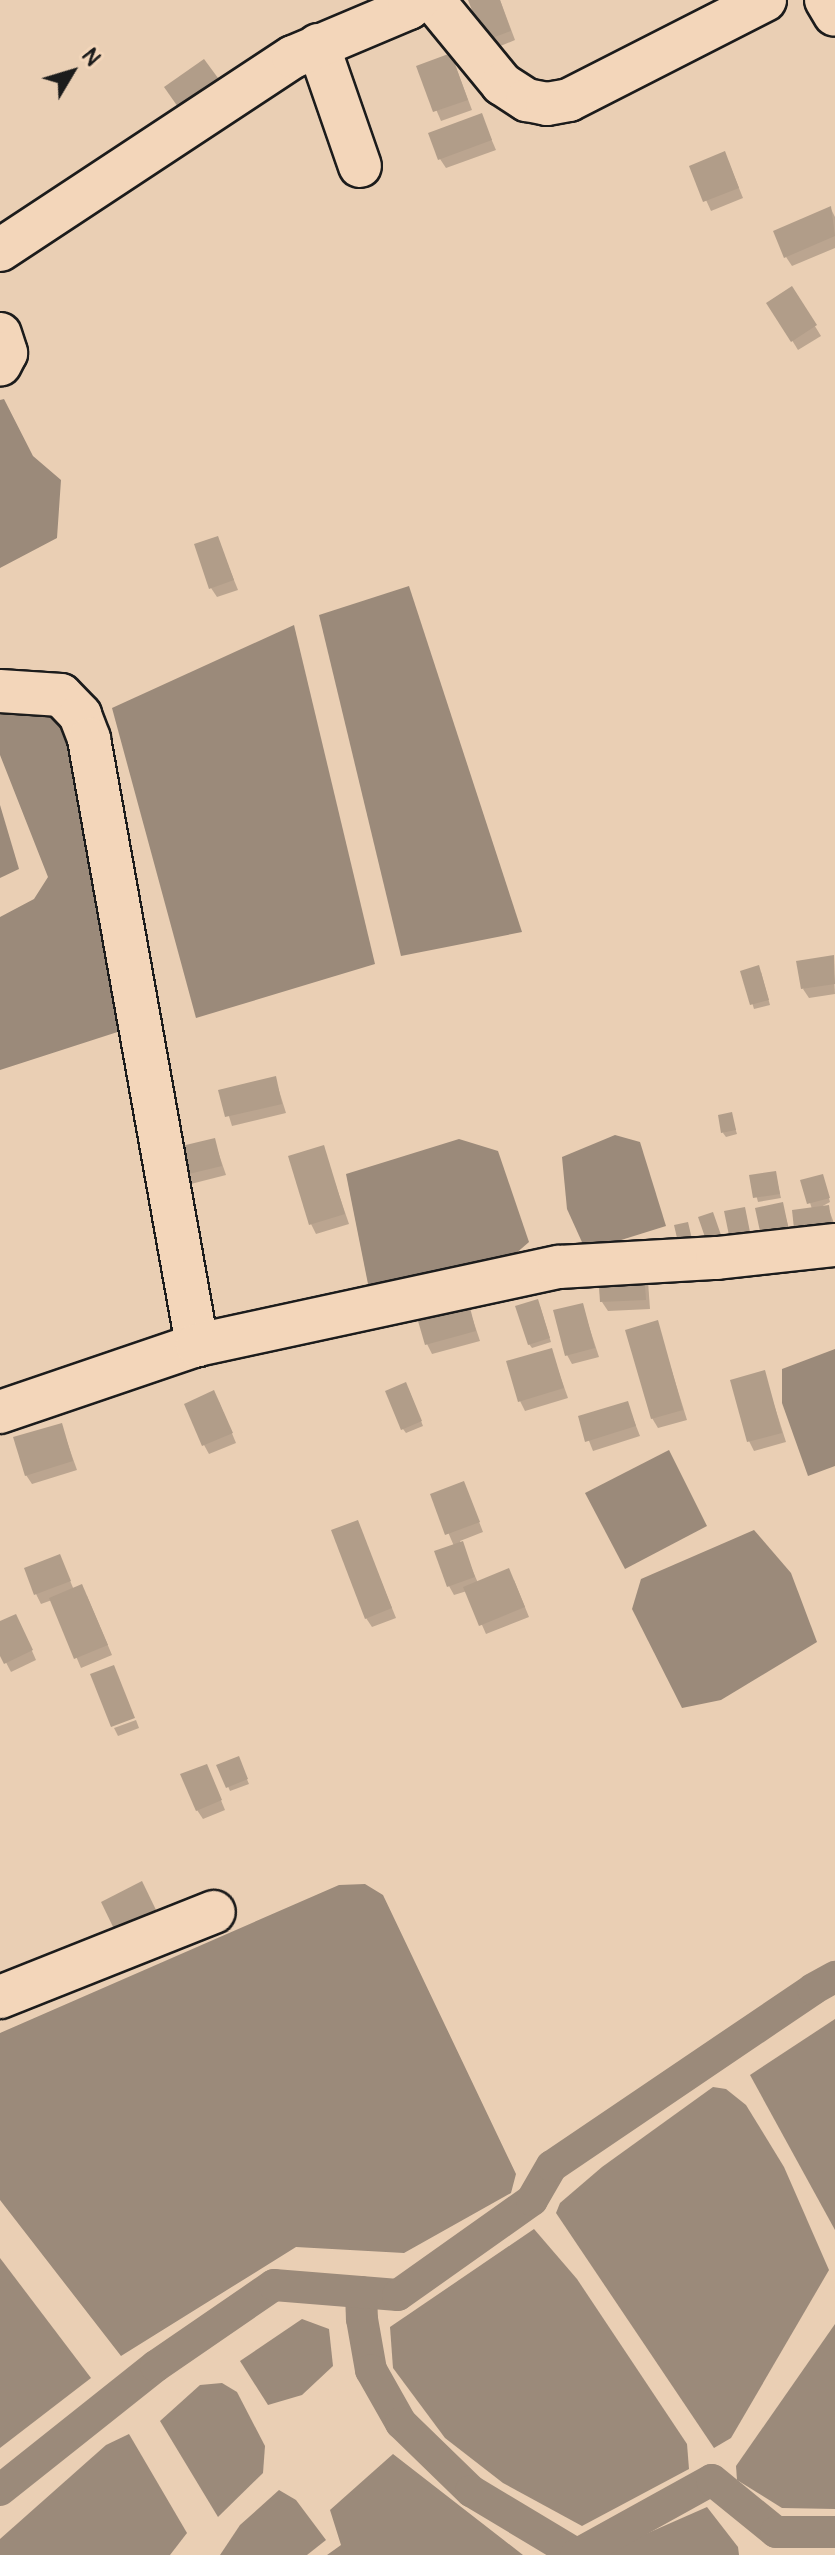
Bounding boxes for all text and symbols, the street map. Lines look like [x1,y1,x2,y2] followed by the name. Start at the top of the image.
[32,32,112,112] north arrow
[75,43,107,72] text: N

